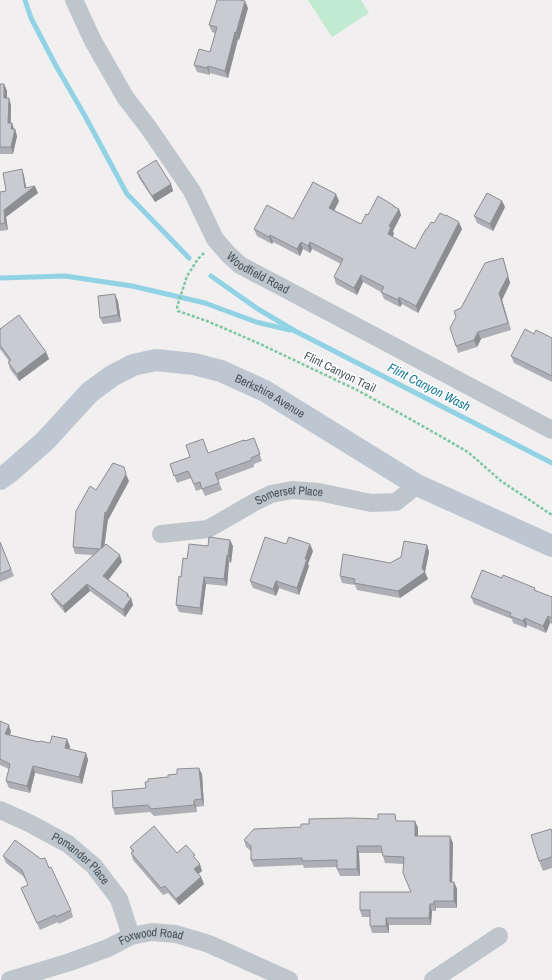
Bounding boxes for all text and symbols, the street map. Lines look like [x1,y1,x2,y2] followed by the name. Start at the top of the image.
[223,248,292,298] street label: Woodfield Road
[302,348,378,396] street label: Flint Canyon Trail
[385,359,473,415] water label: Flint Canyon Wash
[232,370,308,422] street label: Berkshire Avenue
[252,482,325,509] street label: Somerset Place
[49,829,113,888] street label: Pomander Place
[116,924,185,949] street label: Foxwood Road

